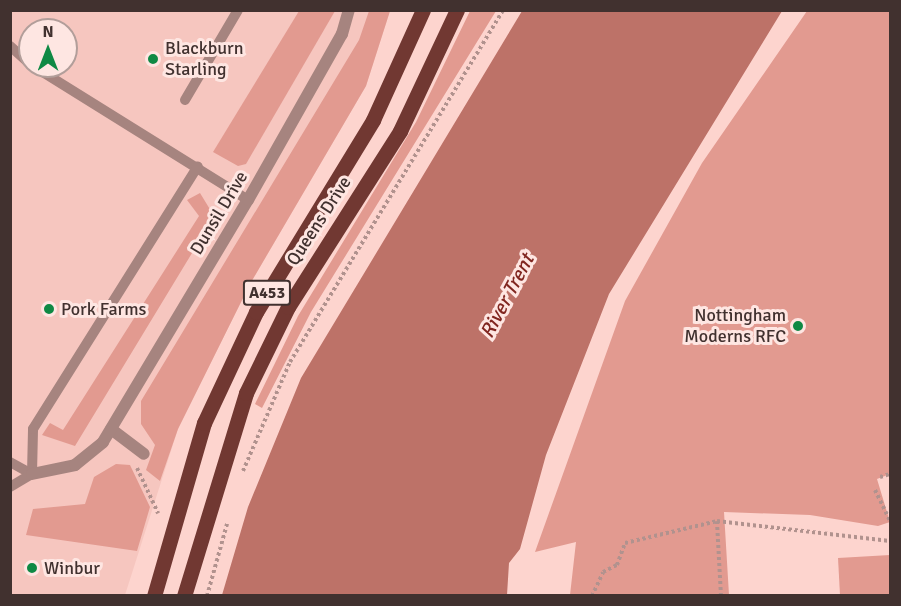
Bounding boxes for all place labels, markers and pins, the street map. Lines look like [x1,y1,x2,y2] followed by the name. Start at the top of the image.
[165,38,244,80] place label: Blackburn Starling
[146,52,160,66] marker: Blackburn Starling
[61,298,146,320] place label: Pork Farms
[42,302,56,316] marker: Pork Farms
[684,305,786,348] place label: Nottingham Moderns RFC
[791,319,805,333] marker: Nottingham Moderns RFC
[44,557,100,579] place label: Winbur
[25,561,39,575] marker: Winbur

